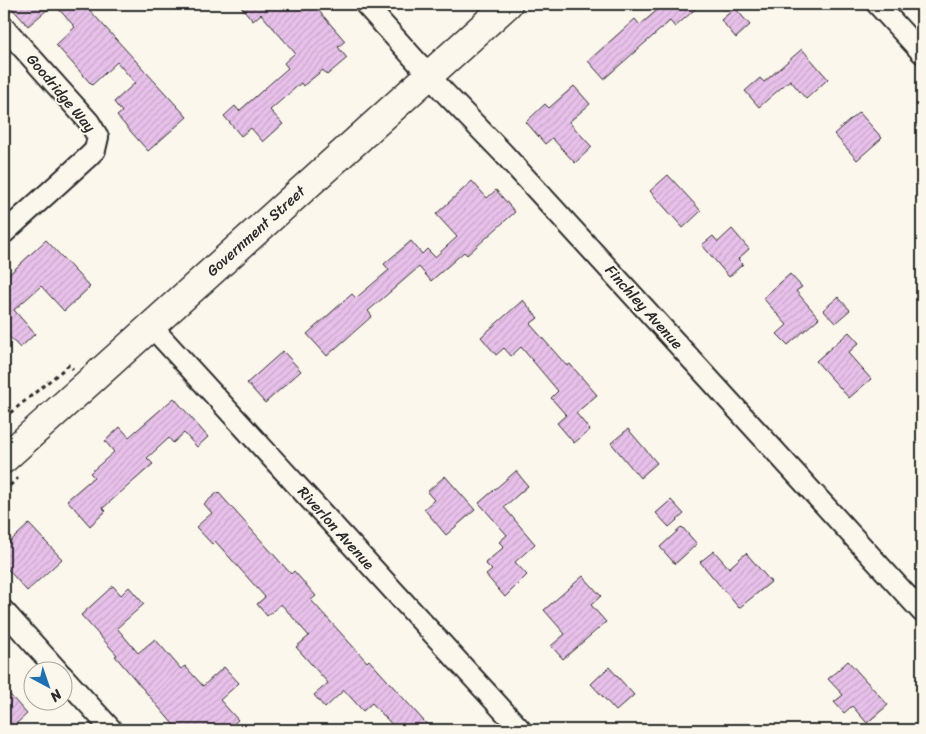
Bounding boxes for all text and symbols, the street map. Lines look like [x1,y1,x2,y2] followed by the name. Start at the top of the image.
[20,48,102,139] street label: Goodridge Way
[200,178,312,283] street label: Government Street
[598,258,690,356] street label: Finchley Avenue
[291,480,381,576] street label: Riverlon Avenue
[22,662,72,712] north arrow
[44,682,69,708] text: N

